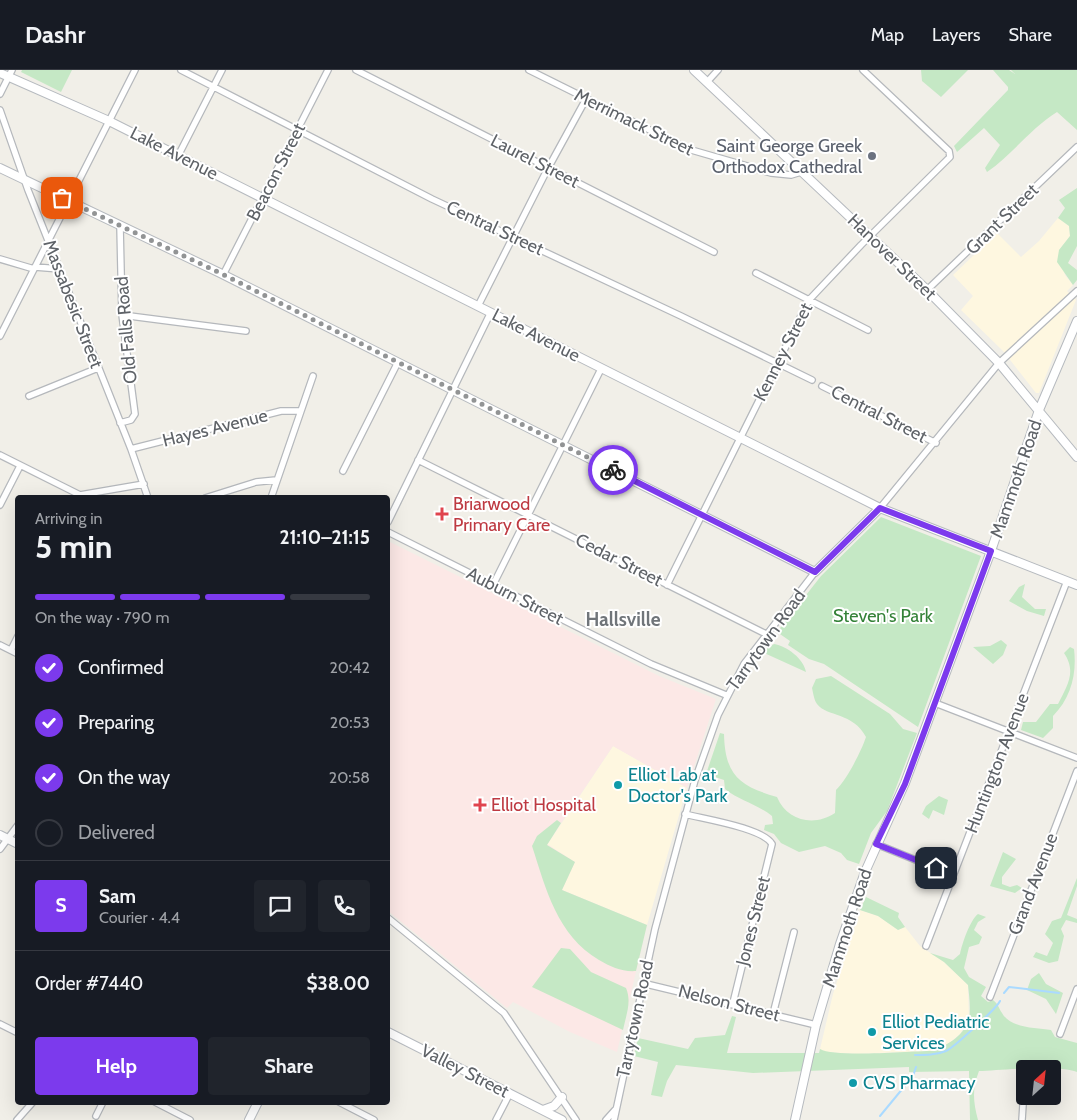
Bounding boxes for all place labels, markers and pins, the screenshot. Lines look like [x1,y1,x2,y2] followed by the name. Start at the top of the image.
[712,135,863,178] place label: Saint George Greek Orthodox Cathedral
[866,150,878,162] marker: Saint George Greek Orthodox Cathedral
[41,177,83,219] pin
[453,493,550,536] place label: Briarwood Primary Care
[435,507,449,521] marker: Briarwood Primary Care
[628,764,728,807] place label: Elliot Lab at Doctor's Park
[612,779,624,791] marker: Elliot Lab at Doctor's Park
[491,794,597,816] place label: Elliot Hospital
[473,798,487,812] marker: Elliot Hospital
[915,847,957,889] pin
[882,1011,989,1054] place label: Elliot Pediatric Services
[866,1026,878,1038] marker: Elliot Pediatric Services
[863,1072,976,1094] place label: CVS Pharmacy
[847,1077,859,1089] marker: CVS Pharmacy

